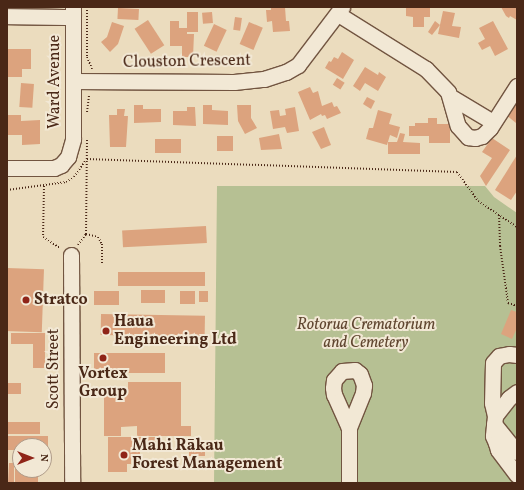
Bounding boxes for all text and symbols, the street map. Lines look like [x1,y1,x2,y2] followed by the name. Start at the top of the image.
[45,35,65,129] street label: Ward Avenue
[123,51,251,73] street label: Clouston Crescent
[34,290,88,310] place label: Stratco
[21,295,31,305] marker: Stratco
[114,312,237,350] place label: Haua Engineering Ltd
[297,315,435,353] park label: Rotorua Crematorium and Cemetery
[101,326,111,336] marker: Haua Engineering Ltd
[44,329,64,409] street label: Scott Street
[98,353,108,363] marker: Vortex Group
[78,364,128,402] place label: Vortex Group
[132,436,282,474] place label: Mahi Rākau Forest Management
[12,438,52,478] north arrow
[119,450,129,460] marker: Mahi Rākau Forest Management
[36,454,51,462] text: N

